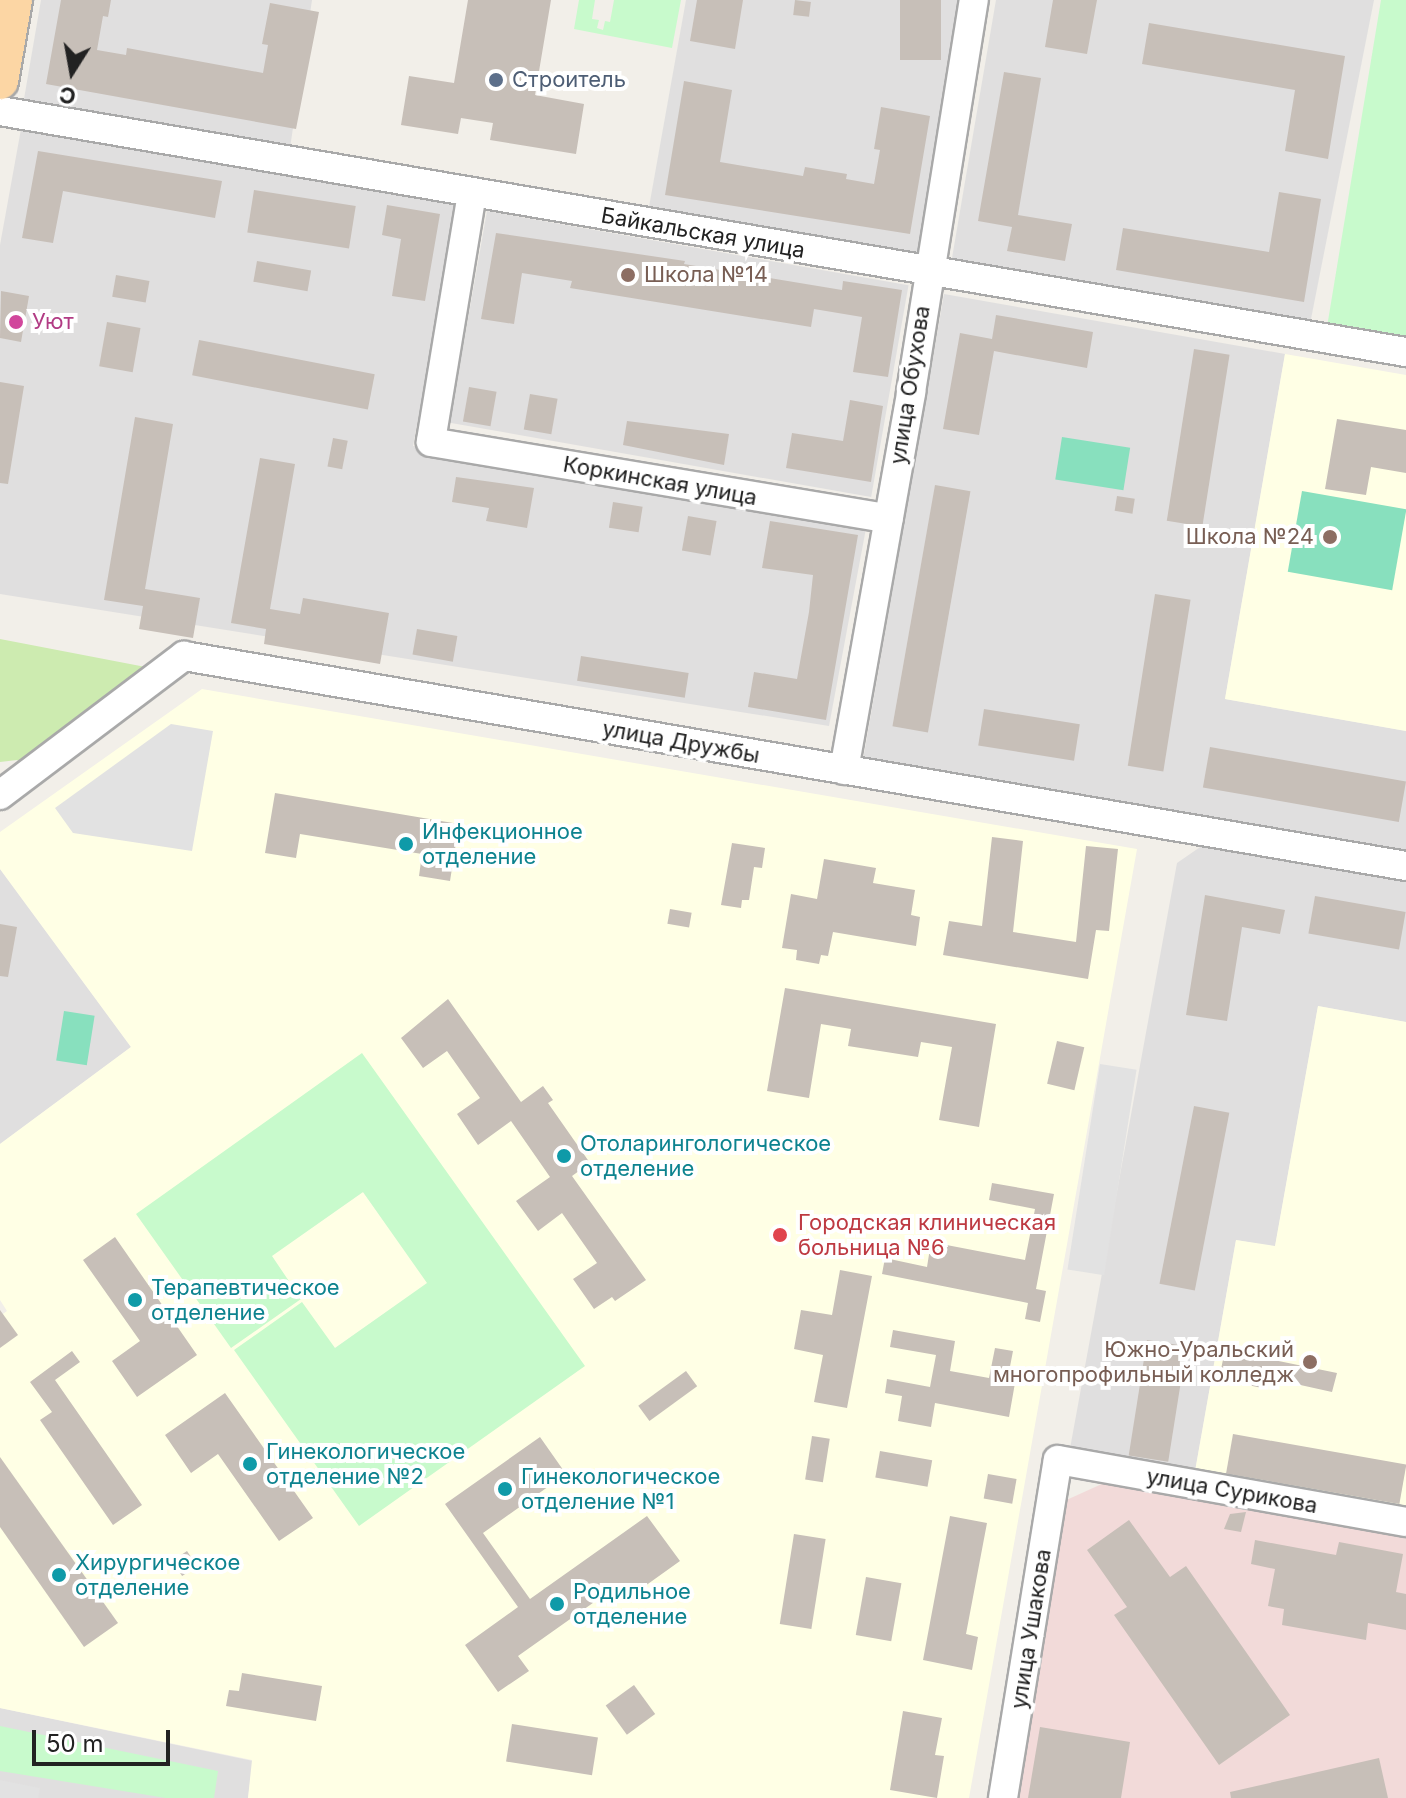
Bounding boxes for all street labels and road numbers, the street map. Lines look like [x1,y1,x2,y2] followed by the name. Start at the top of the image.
[599,202,807,264] street label: Байкальская улица
[884,304,936,466] street label: улица Обухова
[561,451,759,511] street label: Коркинская улица
[600,715,762,769] street label: улица Дружбы
[1145,1463,1319,1519] street label: улица Сурикова
[1005,1547,1057,1711] street label: улица Ушакова

